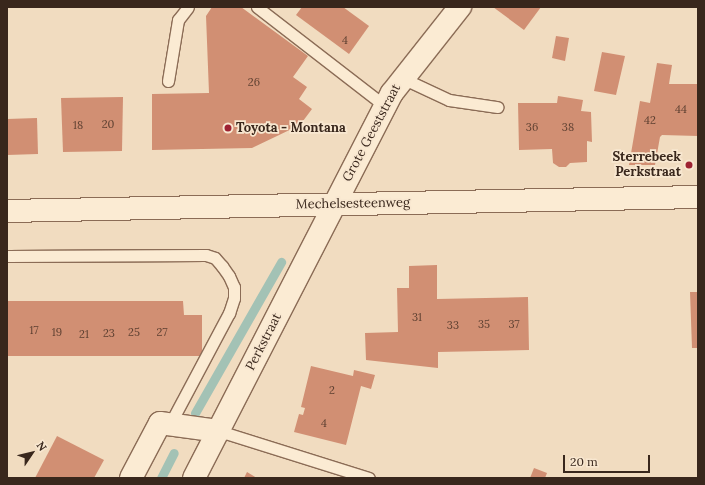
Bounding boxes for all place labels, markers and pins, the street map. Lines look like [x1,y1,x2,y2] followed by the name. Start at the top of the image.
[236,120,346,136] place label: Toyota - Montana
[223,123,233,133] marker: Toyota - Montana
[612,150,681,181] place label: Sterrebeek Perkstraat
[684,160,694,170] marker: Sterrebeek Perkstraat

